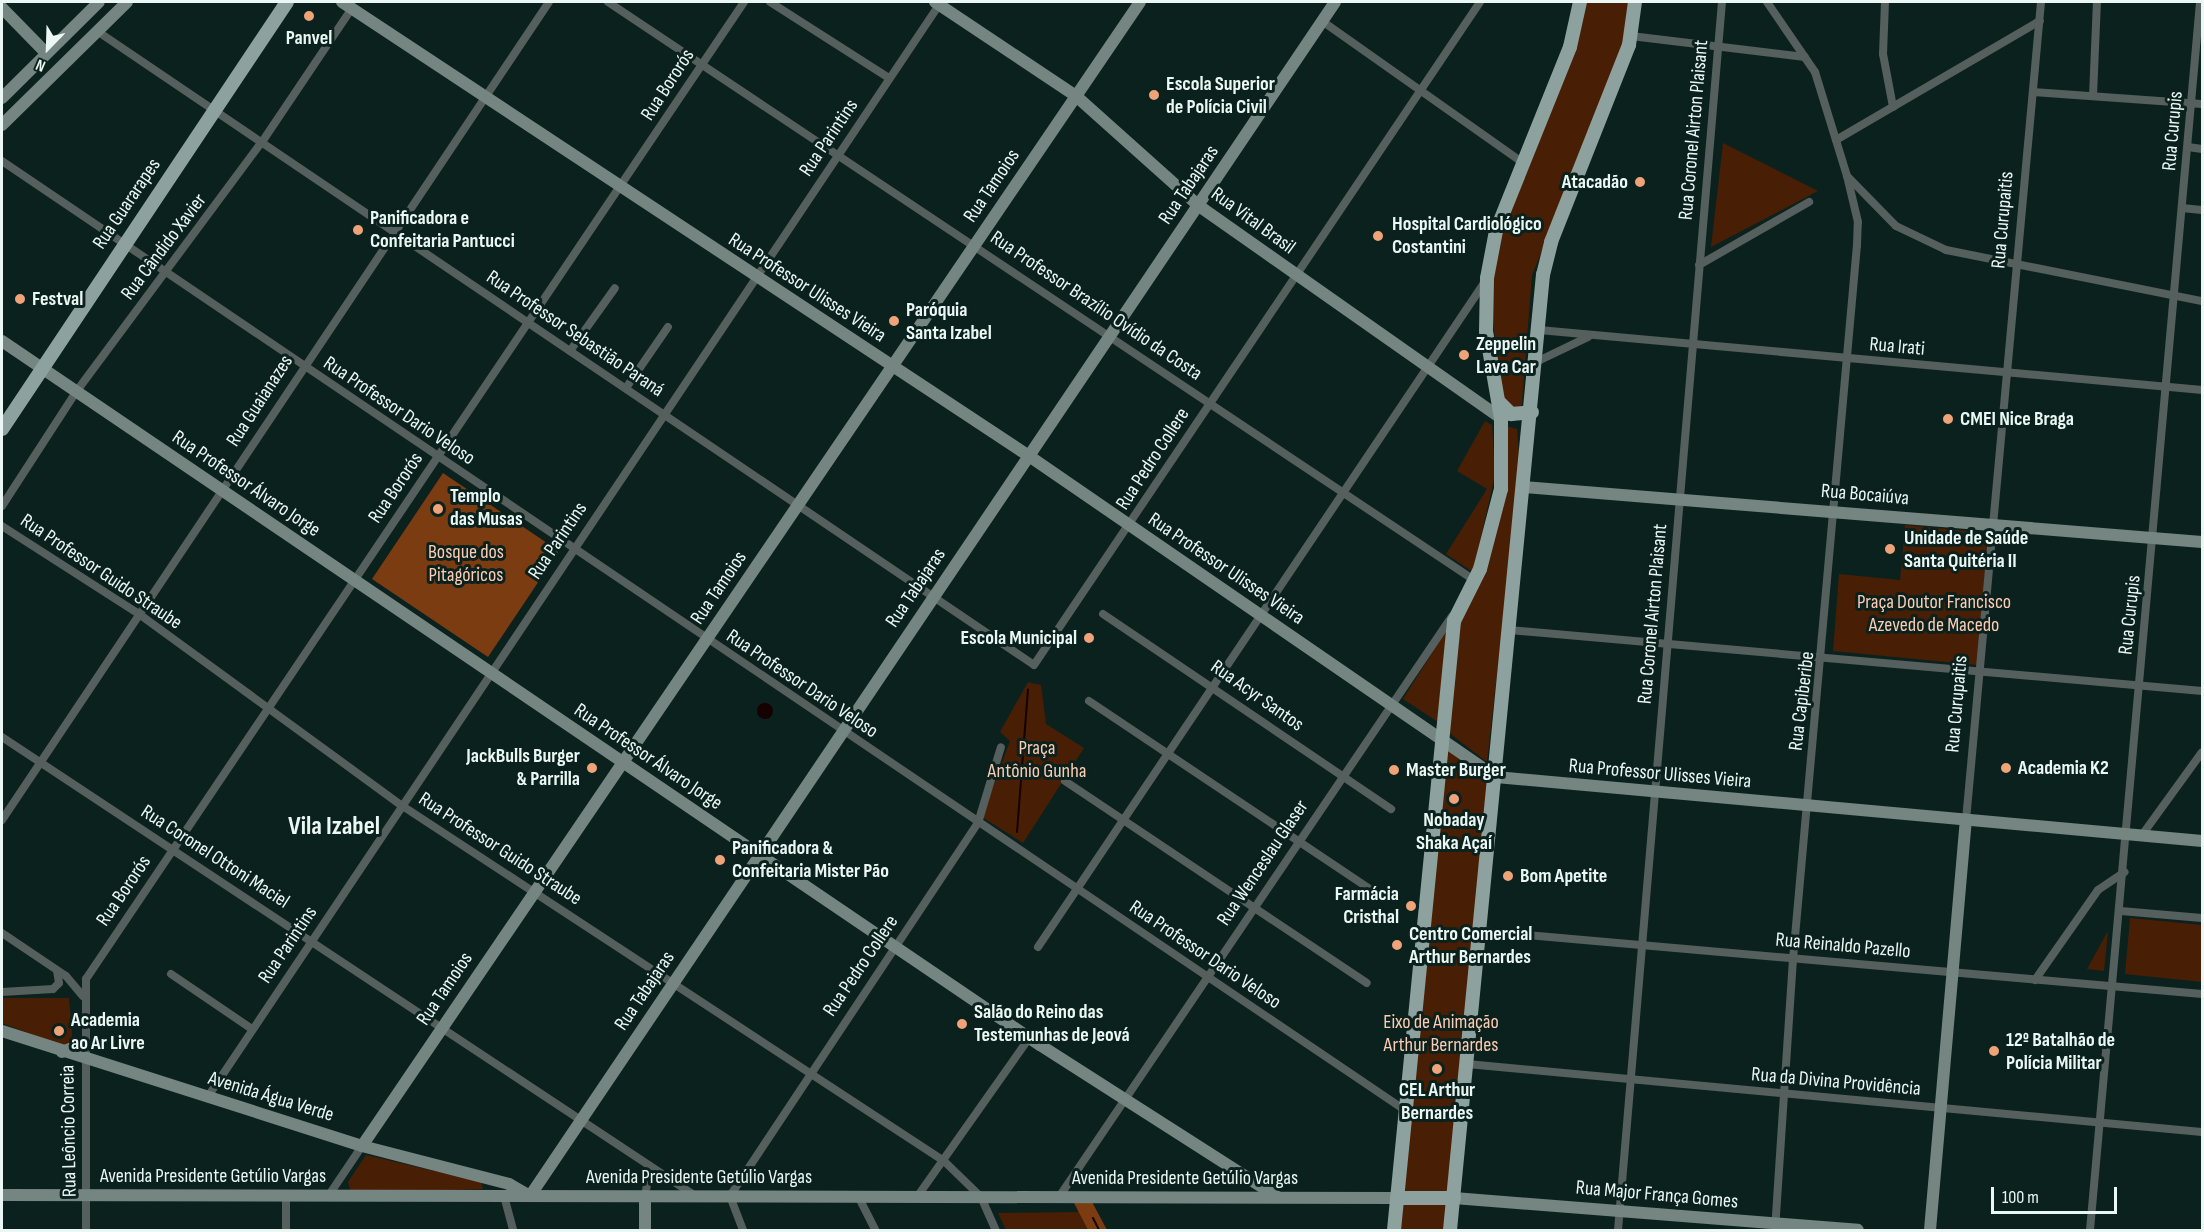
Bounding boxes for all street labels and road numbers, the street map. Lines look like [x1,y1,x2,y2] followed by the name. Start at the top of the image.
[1674,39,1714,221] street label: Rua Coronel Airton Plaisant
[636,45,700,125] street label: Rua Bororós
[2158,90,2188,172] street label: Rua Curupis
[794,95,864,181] street label: Rua Parintins
[1154,141,1224,229] street label: Rua Tabajaras
[959,145,1025,227] street label: Rua Tamoios
[88,154,166,254] street label: Rua Guararapes
[1987,171,2019,269] street label: Rua Curupaitis
[1206,182,1300,260] street label: Rua Vital Brasil
[116,189,212,305] street label: Rua Cândido Xavier
[986,226,1206,386] street label: Rua Professor Brazílio Ovídio da Costa
[724,228,890,348] street label: Rua Professor Ulisses Vieira
[482,266,668,402] street label: Rua Professor Sebastião Paraná
[1868,333,1926,361] street label: Rua Irati
[222,351,298,451] street label: Rua Guaianazes
[319,351,479,471] street label: Rua Professor Dario Veloso
[1111,403,1195,515] street label: Rua Pedro Collere
[167,426,325,542] street label: Rua Professor Álvaro Jorge
[364,448,428,528] street label: Rua Bororós
[1820,479,1910,511] street label: Rua Bocaiúva
[523,498,593,584] street label: Rua Parintins
[1143,508,1309,630] street label: Rua Professor Ulisses Vieira
[16,509,186,635] street label: Rua Professor Guido Straube
[1633,523,1673,705] street label: Rua Coronel Airton Plaisant
[881,544,951,632] street label: Rua Tabajaras
[686,547,752,629] street label: Rua Tamoios
[2114,574,2146,656] street label: Rua Curupis
[722,624,882,744] street label: Rua Professor Dario Veloso
[1784,650,1820,752] street label: Rua Capiberibe
[1206,655,1308,737] street label: Rua Acyr Santos
[1941,655,1973,753] street label: Rua Curupaitis
[569,699,727,815] street label: Rua Professor Álvaro Jorge
[1568,754,1752,794] street label: Rua Professor Ulisses Vieira
[414,787,586,911] street label: Rua Professor Guido Straube
[1212,796,1314,930] street label: Rua Wenceslau Glaser
[136,800,294,914] street label: Rua Coronel Ottoni Maciel
[92,851,156,931] street label: Rua Bororós
[1125,895,1285,1015] street label: Rua Professor Dario Veloso
[253,902,323,988] street label: Rua Parintins
[818,911,904,1021] street label: Rua Pedro Collere
[1774,928,1912,964] street label: Rua Reinaldo Pazello
[610,947,680,1035] street label: Rua Tabajaras
[412,948,478,1030] street label: Rua Tamoios
[1750,1063,1922,1101] street label: Rua da Divina Providência
[56,1065,82,1197] street label: Rua Leôncio Correia
[205,1067,337,1127] street label: Avenida Água Verde
[100,1164,326,1188] street label: Avenida Presidente Getúlio Vargas
[586,1165,812,1189] street label: Avenida Presidente Getúlio Vargas
[1072,1166,1298,1190] street label: Avenida Presidente Getúlio Vargas
[1575,1176,1739,1214] street label: Rua Major França Gomes

